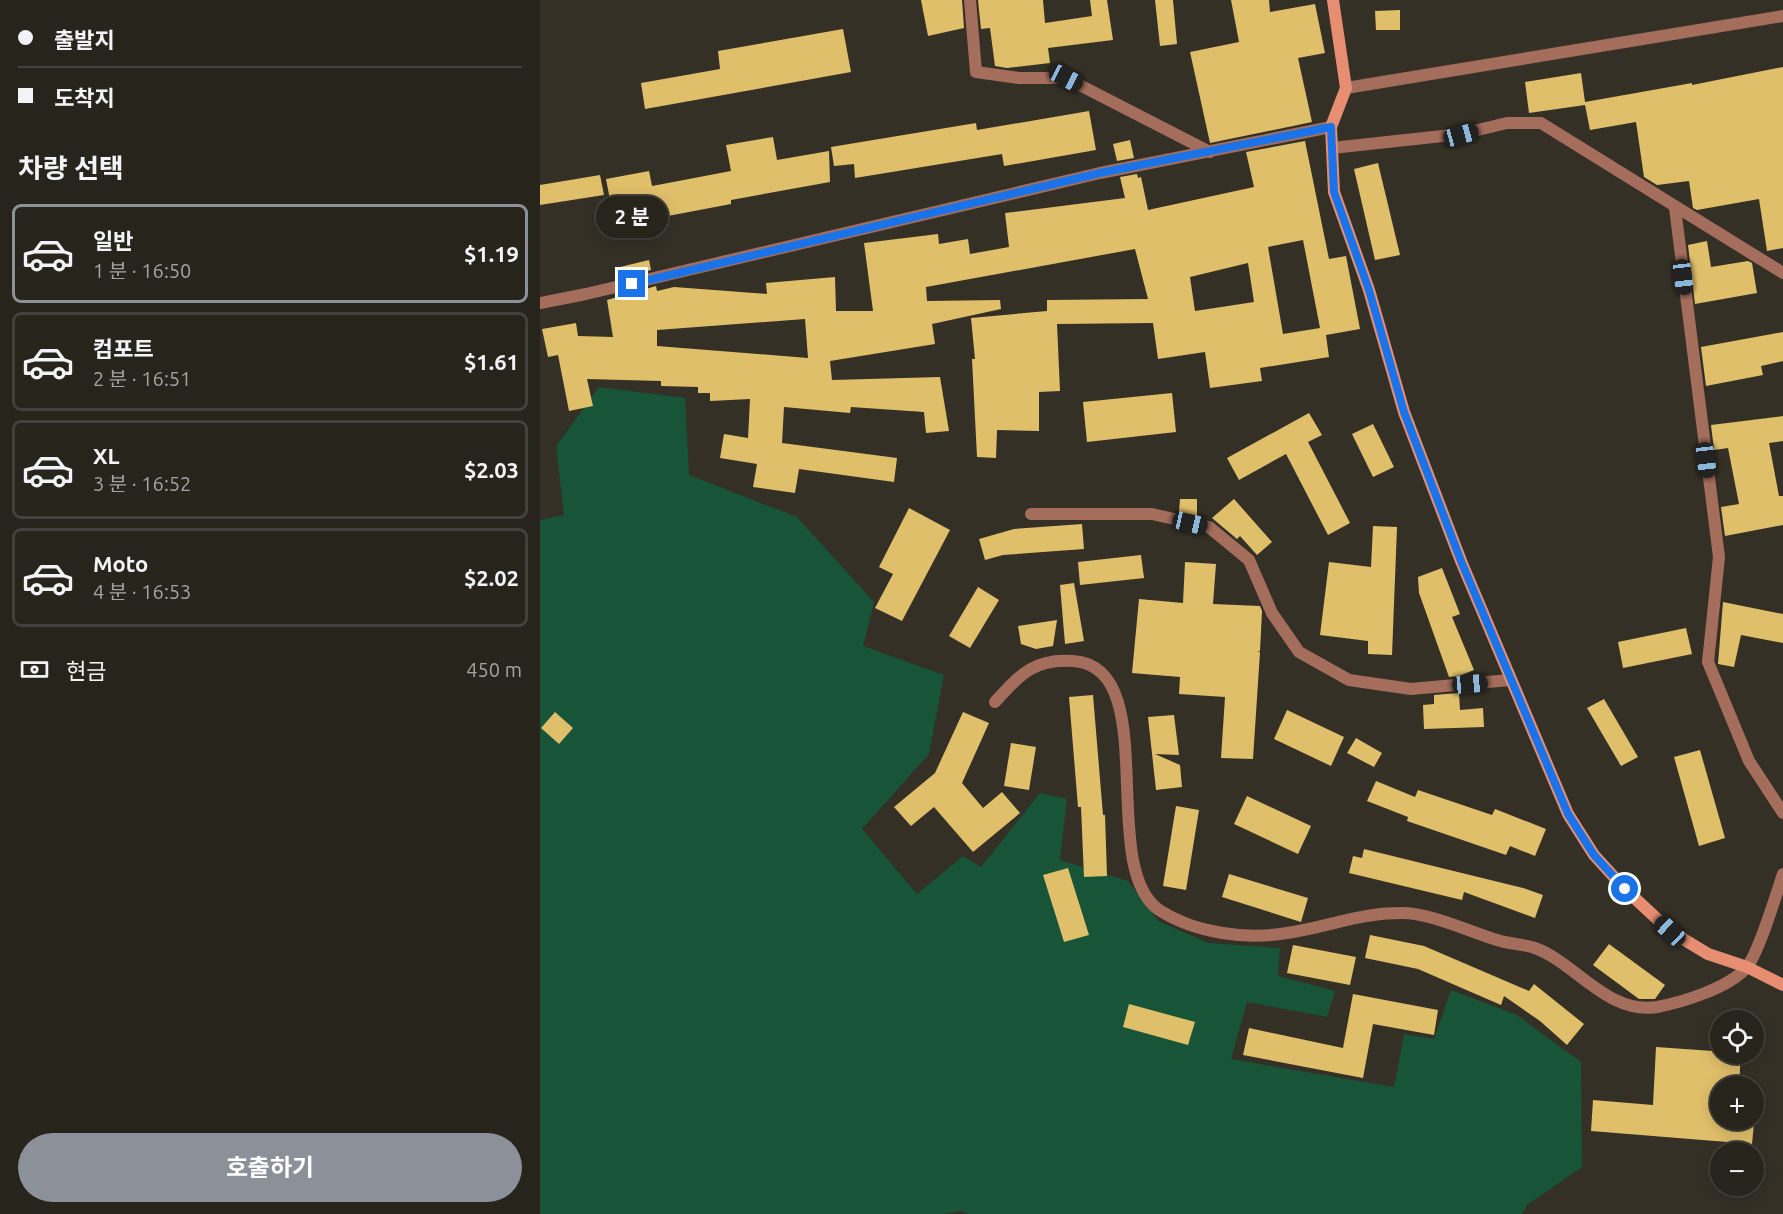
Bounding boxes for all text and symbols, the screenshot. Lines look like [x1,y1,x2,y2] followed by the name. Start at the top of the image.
[54,27,115,52] text: 출발지
[1046,62,1086,94] car
[54,85,115,110] text: 도착지
[1441,122,1481,148] car
[18,153,124,183] text: 차량 선택
[596,197,668,239] callout: 2 분
[615,205,649,228] text: 2 분
[21,227,75,281] icon: car
[93,228,133,253] text: 일반
[464,241,519,266] text: $1.19
[1672,258,1694,296] car
[93,259,191,282] text: 1 분 · 16:50
[618,270,645,297] route end
[21,335,75,389] icon: car
[93,336,154,361] text: 컴포트
[464,349,519,374] text: $1.61
[93,367,191,390] text: 2 분 · 16:51
[1695,441,1717,479] car
[21,443,75,497] icon: car
[93,443,120,468] text: XL
[464,457,519,482] text: $2.03
[93,472,191,495] text: 3 분 · 16:52
[1170,510,1210,536] car
[21,551,75,605] icon: car
[93,551,148,576] text: Moto
[464,565,519,590] text: $2.02
[93,580,191,603] text: 4 분 · 16:53
[18,653,51,686] icon: cash
[66,658,106,683] text: 현금
[466,658,522,681] text: 450 m
[1451,673,1489,695] car
[1611,875,1638,902] route start
[1651,912,1689,950] car
[1710,1010,1764,1196] map controls
[1710,1010,1764,1064] button: locate
[1710,1076,1764,1130] button: +
[18,1133,522,1202] button: 호출하기
[1710,1142,1764,1196] button: −

